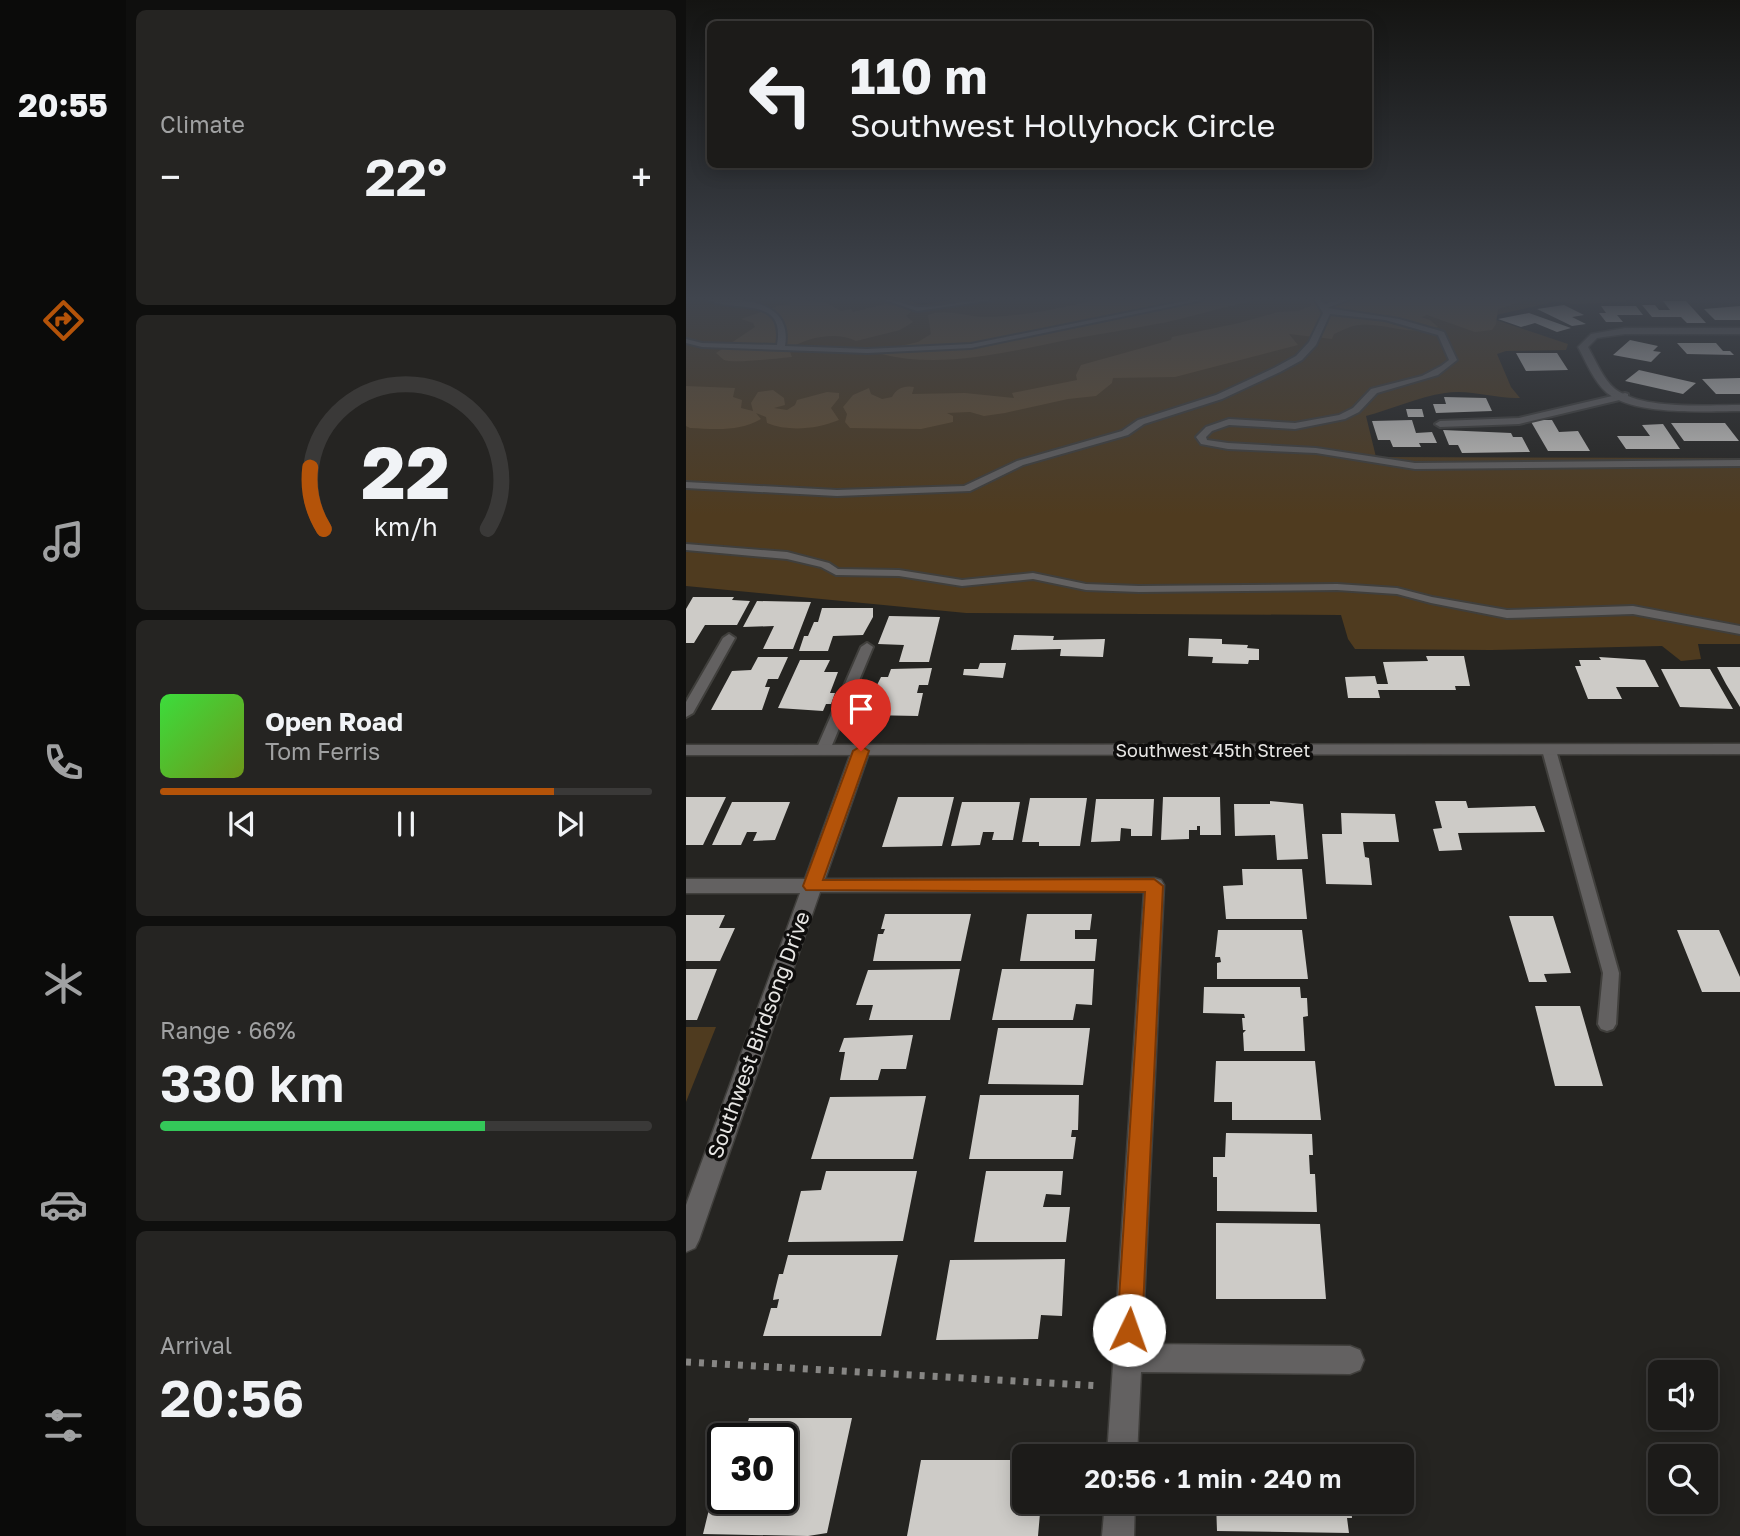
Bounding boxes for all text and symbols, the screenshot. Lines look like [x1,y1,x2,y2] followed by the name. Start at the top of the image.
[850,46,987,105] text: 110 m
[735,49,826,140] icon: left
[18,86,108,124] text: 20:55
[850,106,1275,144] text: Southwest Hollyhock Circle
[160,110,245,138] text: Climate
[365,145,447,207] text: 22°
[160,154,181,199] text: −
[631,154,652,199] text: +
[39,296,88,345] icon: directions
[362,428,450,515] text: 22
[374,511,438,542] text: km/h
[39,517,88,566] icon: music
[831,679,891,751] pin
[842,690,880,728] icon: arrive
[265,706,403,737] text: Open Road
[265,737,380,765] text: Tom Ferris
[39,738,88,787] icon: phone
[1116,739,1310,761] street label: Southwest 45th Street
[223,805,261,843] icon: previous
[387,805,425,843] icon: pause
[551,805,589,843] icon: next
[701,908,815,1162] street label: Southwest Birdsong Drive
[39,959,88,1008] icon: climate
[160,1016,296,1044] text: Range · 66%
[160,1051,344,1113] text: 330 km
[39,1180,88,1229] icon: car
[1092,1293,1166,1367] position arrow
[160,1331,232,1359] text: Arrival
[1648,1360,1718,1514] map controls
[1648,1360,1718,1430] button: sound
[160,1366,304,1428] text: 20:56
[39,1401,88,1450] icon: filters
[707,1423,798,1514] speed limit sign: 30
[1648,1444,1718,1514] button: search
[1084,1463,1342,1494] text: 20:56 · 1 min · 240 m

